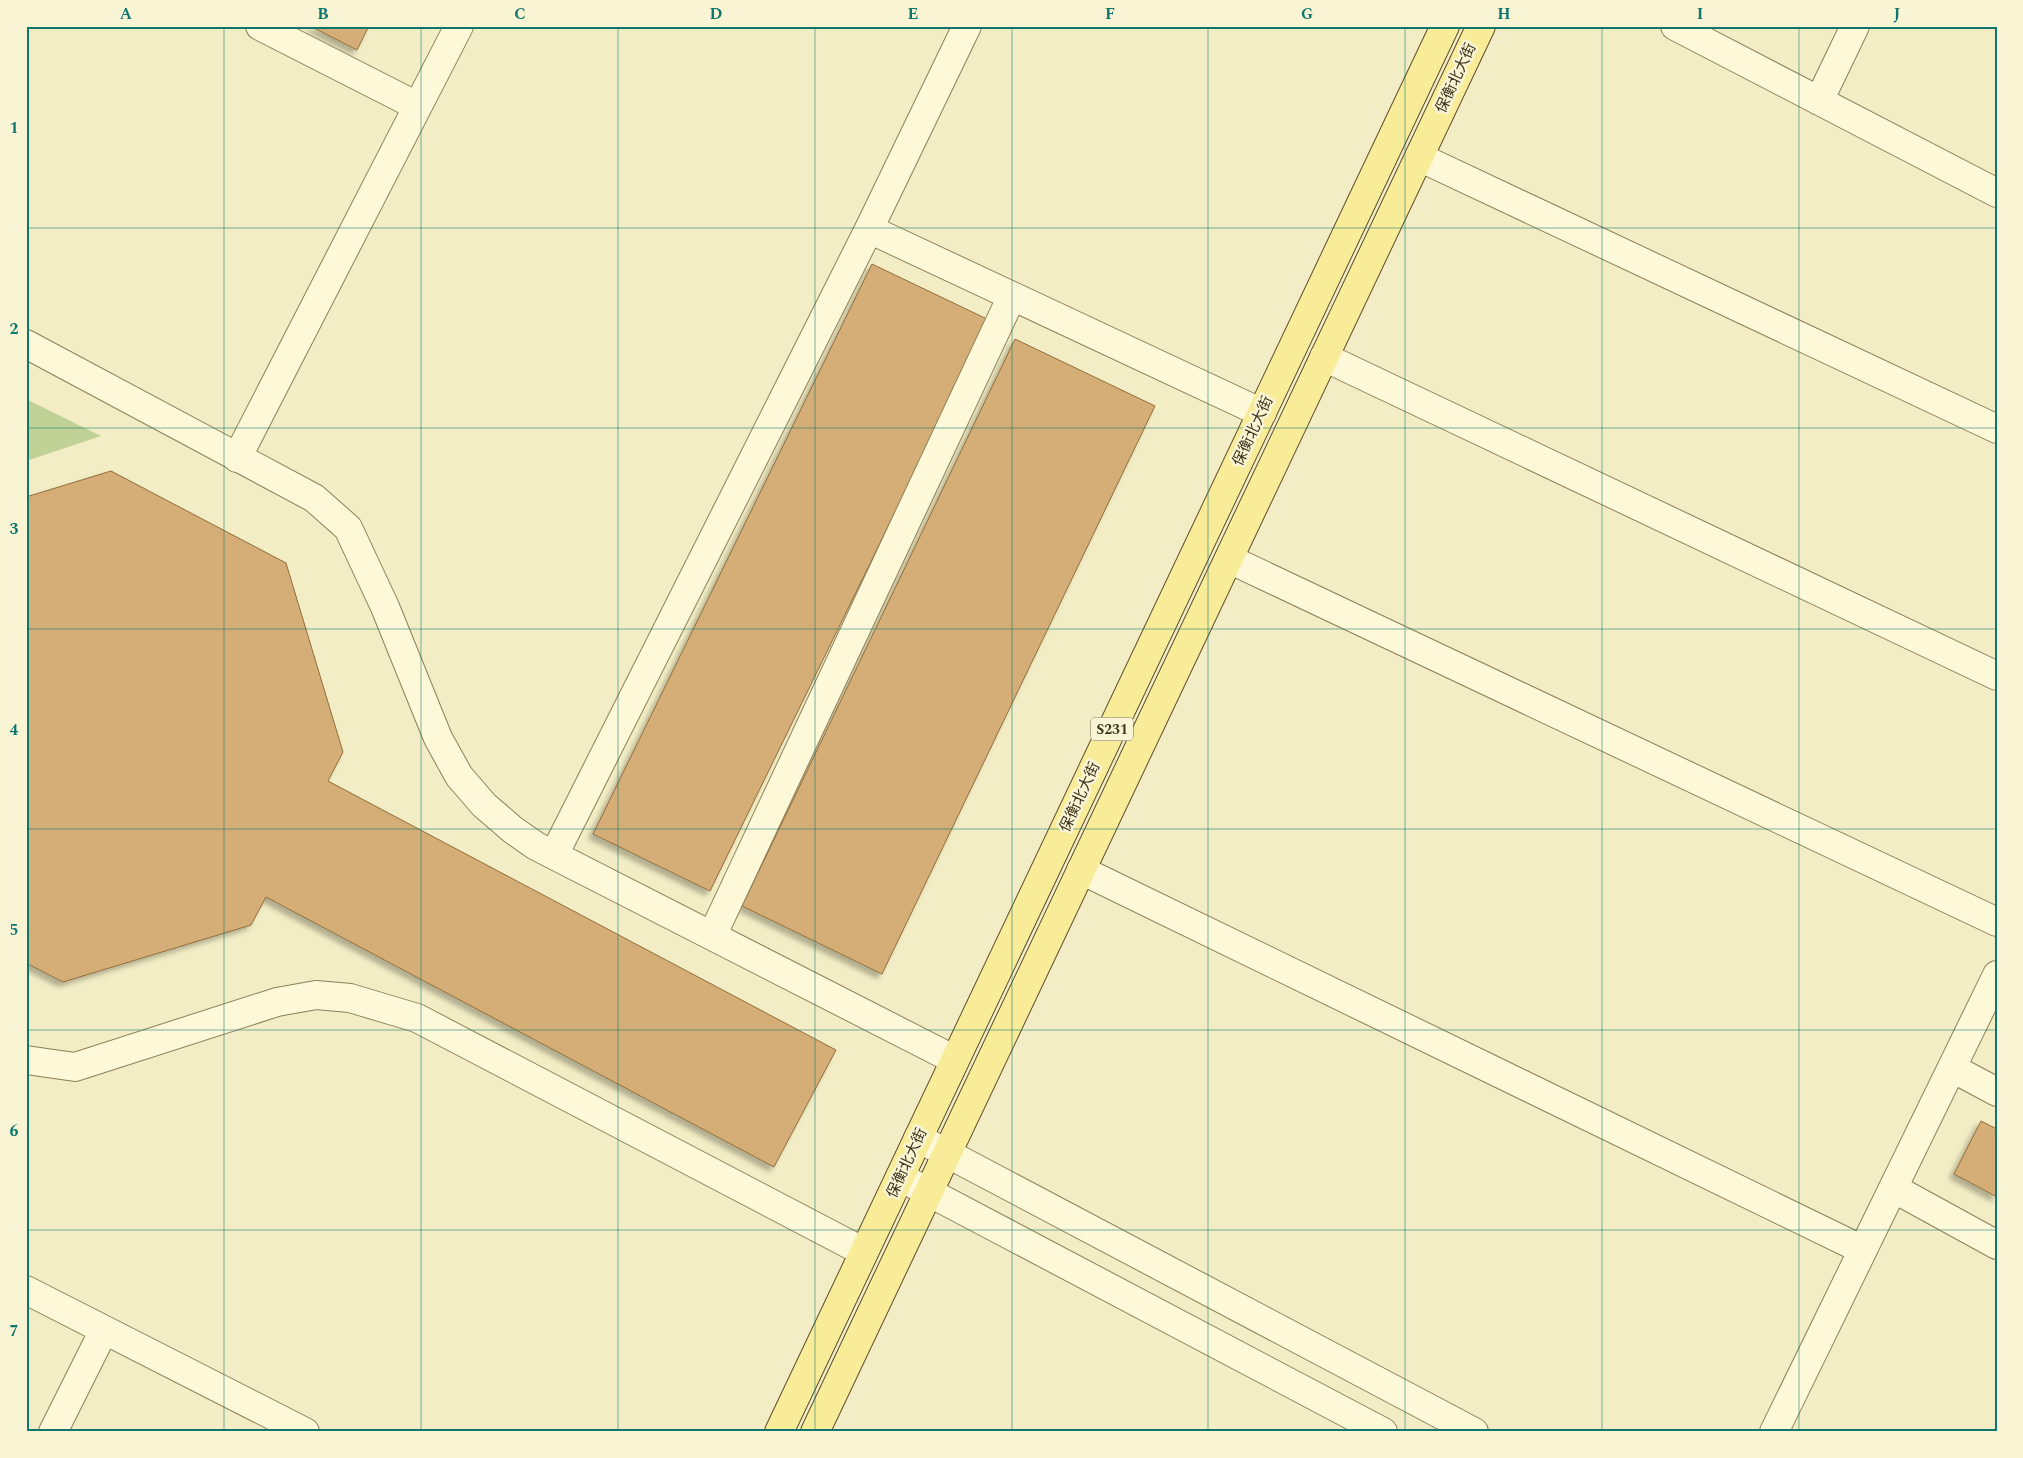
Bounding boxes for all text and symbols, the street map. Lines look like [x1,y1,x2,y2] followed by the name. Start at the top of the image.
[120,2,133,26] text: A
[317,2,329,26] text: B
[514,2,526,26] text: C
[710,2,723,26] text: D
[908,2,918,26] text: E
[1105,2,1115,26] text: F
[1301,2,1313,26] text: G
[1497,2,1511,26] text: H
[1697,2,1703,26] text: I
[1894,2,1901,26] text: J
[1430,39,1482,117] street label: 保衡北大街
[10,116,18,140] text: 1
[10,317,19,341] text: 2
[1227,392,1279,470] street label: 保衡北大街
[10,517,19,541] text: 3
[10,718,19,742] text: 4
[1091,718,1133,741] road number: S231
[1054,758,1106,836] street label: 保衡北大街
[10,918,18,942] text: 5
[10,1119,19,1143] text: 6
[881,1124,933,1202] street label: 保衡北大街
[10,1319,19,1343] text: 7

